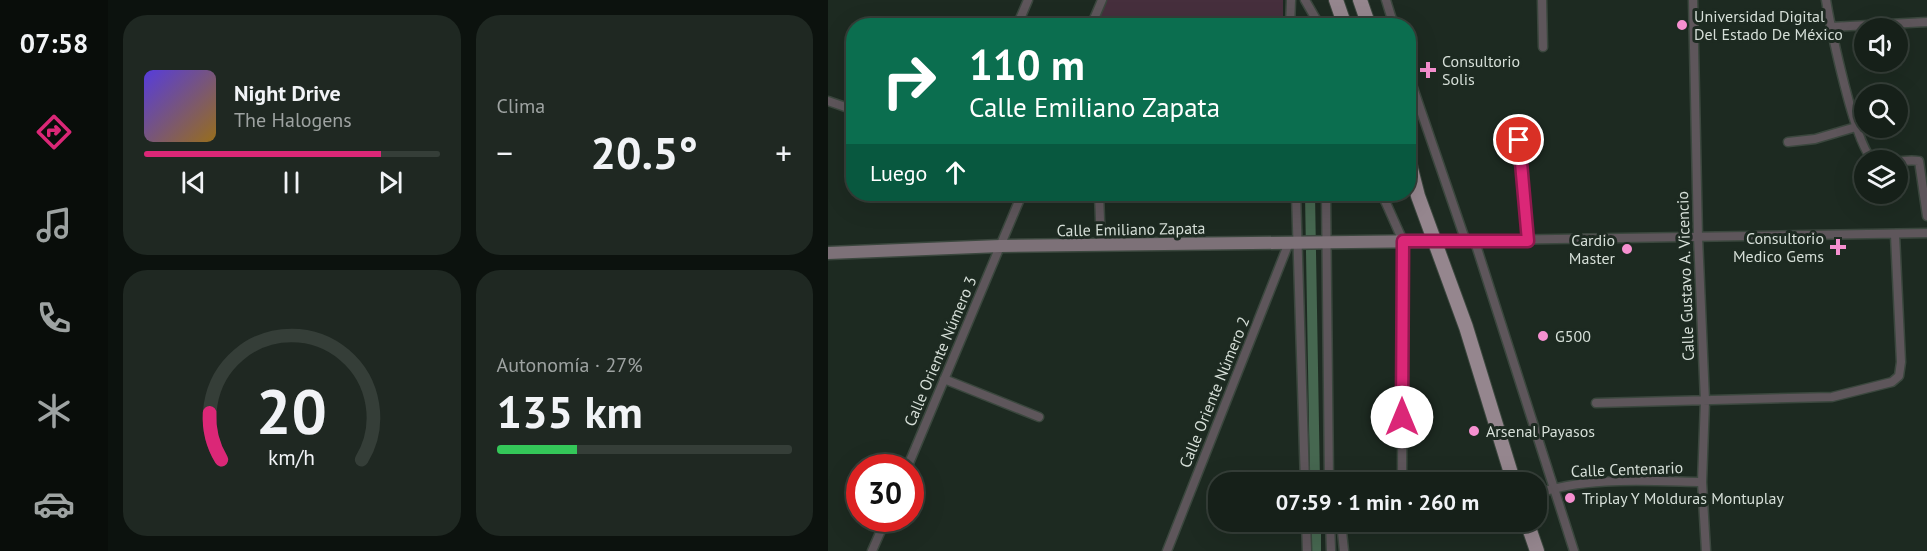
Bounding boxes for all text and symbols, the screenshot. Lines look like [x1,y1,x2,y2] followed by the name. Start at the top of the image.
[1694,6,1843,44] place label: Universidad Digital Del Estado De México
[1675,18,1689,32] marker: Universidad Digital Del Estado De México
[1854,18,1908,204] map controls
[1854,18,1908,72] button: sound
[20,26,88,60] text: 07:58
[969,37,1085,92] text: 110 m
[870,42,948,120] icon: right
[1442,51,1520,89] place label: Consultorio Solis
[1419,61,1437,79] marker: Consultorio Solis
[234,79,341,107] text: Night Drive
[1854,84,1908,138] button: search
[969,90,1220,124] text: Calle Emiliano Zapata
[497,93,545,119] text: Clima
[234,107,352,133] text: The Halogens
[33,111,75,153] icon: directions
[1493,114,1544,165] pin
[591,123,698,181] text: 20.5°
[1502,123,1535,156] icon: arrive
[497,131,513,174] text: −
[775,131,792,174] text: +
[1854,150,1908,204] button: layers
[939,156,972,189] icon: ahead
[870,159,927,187] text: Luego
[177,166,210,199] icon: previous
[275,166,308,199] icon: pause
[374,166,407,199] icon: next
[1672,191,1698,361] street label: Calle Gustavo A. Vicencio
[33,204,75,246] icon: music
[1056,218,1206,240] street label: Calle Emiliano Zapata
[1733,228,1824,266] place label: Consultorio Medico Gems
[1569,230,1616,268] place label: Cardio Master
[1829,238,1847,256] marker: Consultorio Medico Gems
[1620,242,1634,256] marker: Cardio Master
[899,273,981,429] street label: Calle Oriente Número 3
[33,297,75,339] icon: phone
[1175,313,1253,471] street label: Calle Oriente Número 2
[1555,326,1591,346] place label: G500
[1536,329,1550,343] marker: G500
[497,352,643,378] text: Autonomía · 27%
[256,370,327,451] text: 20
[497,382,643,440] text: 135 km
[1370,385,1434,449] position arrow
[33,390,75,432] icon: climate
[1486,421,1595,441] place label: Arsenal Payasos
[1467,424,1481,438] marker: Arsenal Payasos
[268,443,315,471] text: km/h
[846,454,924,532] speed limit sign: 30
[1570,457,1684,481] street label: Calle Centenario
[33,483,75,525] icon: car
[1276,488,1479,516] text: 07:59 · 1 min · 260 m
[1582,488,1784,508] place label: Triplay Y Molduras Montuplay
[1563,491,1577,505] marker: Triplay Y Molduras Montuplay

